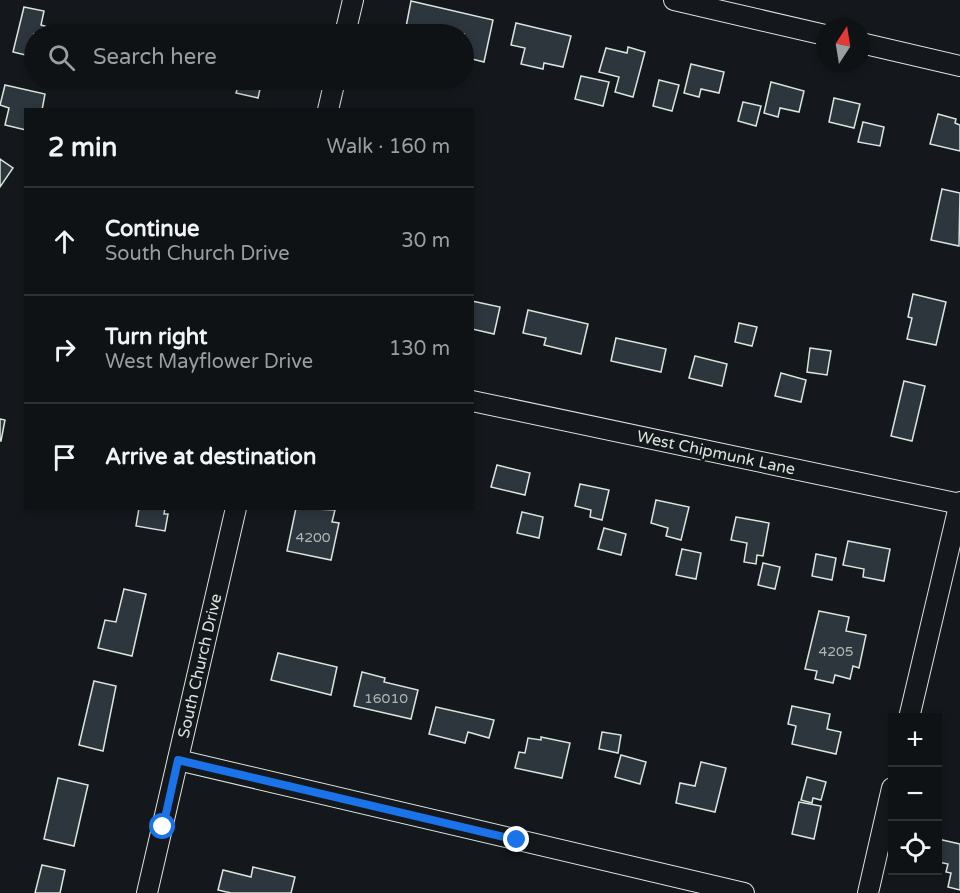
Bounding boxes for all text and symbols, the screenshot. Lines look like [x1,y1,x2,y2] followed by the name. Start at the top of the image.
[816,18,870,72] north arrow
[24,24,474,90] search box
[45,41,78,74] icon: search
[93,44,217,70] text: Search here
[48,132,117,163] text: 2 min
[327,135,450,159] text: Walk · 160 m
[105,216,200,242] text: Continue
[48,225,81,258] icon: ahead
[401,229,450,253] text: 30 m
[105,242,290,266] text: South Church Drive
[105,324,207,350] text: Turn right
[48,333,81,366] icon: right
[389,337,450,361] text: 130 m
[105,350,313,374] text: West Mayflower Drive
[635,426,797,480] street label: West Chipmunk Lane
[48,441,81,474] icon: arrive
[105,444,316,470] text: Arrive at destination
[295,529,331,546] house number: 4200
[174,592,226,740] street label: South Church Drive
[818,643,854,660] house number: 4205
[364,690,408,707] house number: 16010
[888,713,942,875] map controls
[888,713,942,767] button: +
[888,767,942,821] button: −
[149,813,175,839] route start
[888,821,942,875] button: locate
[503,826,529,852] route end

